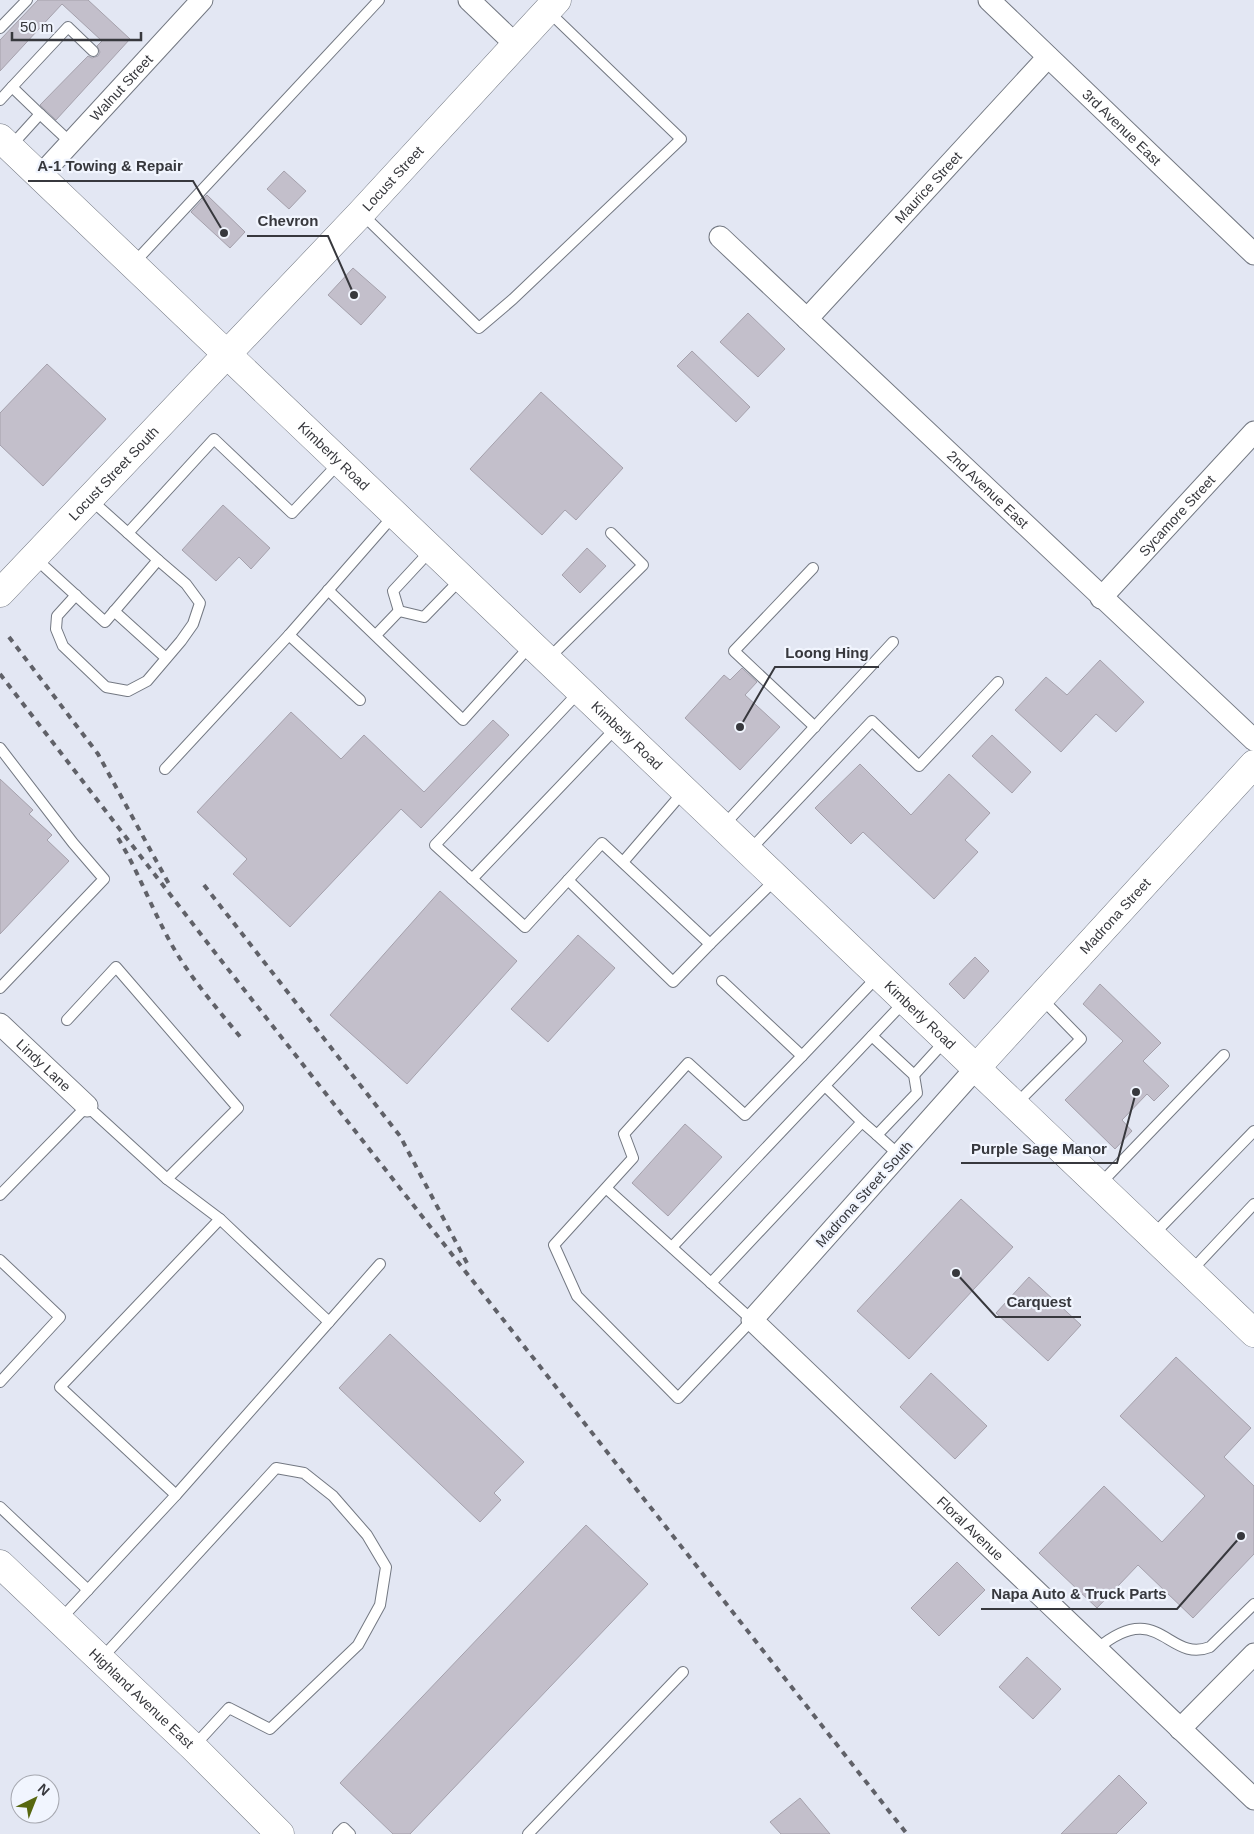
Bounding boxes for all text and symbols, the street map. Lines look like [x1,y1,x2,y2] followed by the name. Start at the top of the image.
[12,10,141,42] scale bar
[20,18,53,35] text: 50 m
[87,51,156,124] street label: Walnut Street
[1079,86,1164,169] street label: 3rd Avenue East
[359,143,427,214] street label: Locust Street
[891,148,965,226] street label: Maurice Street
[28,151,193,181] callout: A-1 Towing & Repair
[37,157,183,174] text: A-1 Towing & Repair
[247,206,328,236] callout: Chevron
[258,212,318,229] text: Chevron
[295,419,373,494] street label: Kimberly Road
[65,423,162,524] street label: Locust Street South
[944,447,1032,531] street label: 2nd Avenue East
[1136,472,1218,559] street label: Sycamore Street
[775,637,879,667] callout: Loong Hing
[785,644,869,661] text: Loong Hing
[588,698,666,773] street label: Kimberly Road
[1077,875,1154,957] street label: Madrona Street
[881,977,959,1052] street label: Kimberly Road
[13,1036,74,1095] street label: Lindy Lane
[961,1133,1117,1163] callout: Purple Sage Manor
[812,1138,916,1250] street label: Madrona Street South
[971,1140,1107,1157] text: Purple Sage Manor
[996,1287,1081,1317] callout: Carquest
[1006,1293,1072,1310] text: Carquest
[934,1493,1007,1564] street label: Floral Avenue
[981,1579,1177,1609] callout: Napa Auto & Truck Parts
[991,1585,1167,1602] text: Napa Auto & Truck Parts
[86,1645,197,1751] street label: Highland Avenue East
[10,1774,60,1824] north arrow
[35,1780,53,1799] text: N

